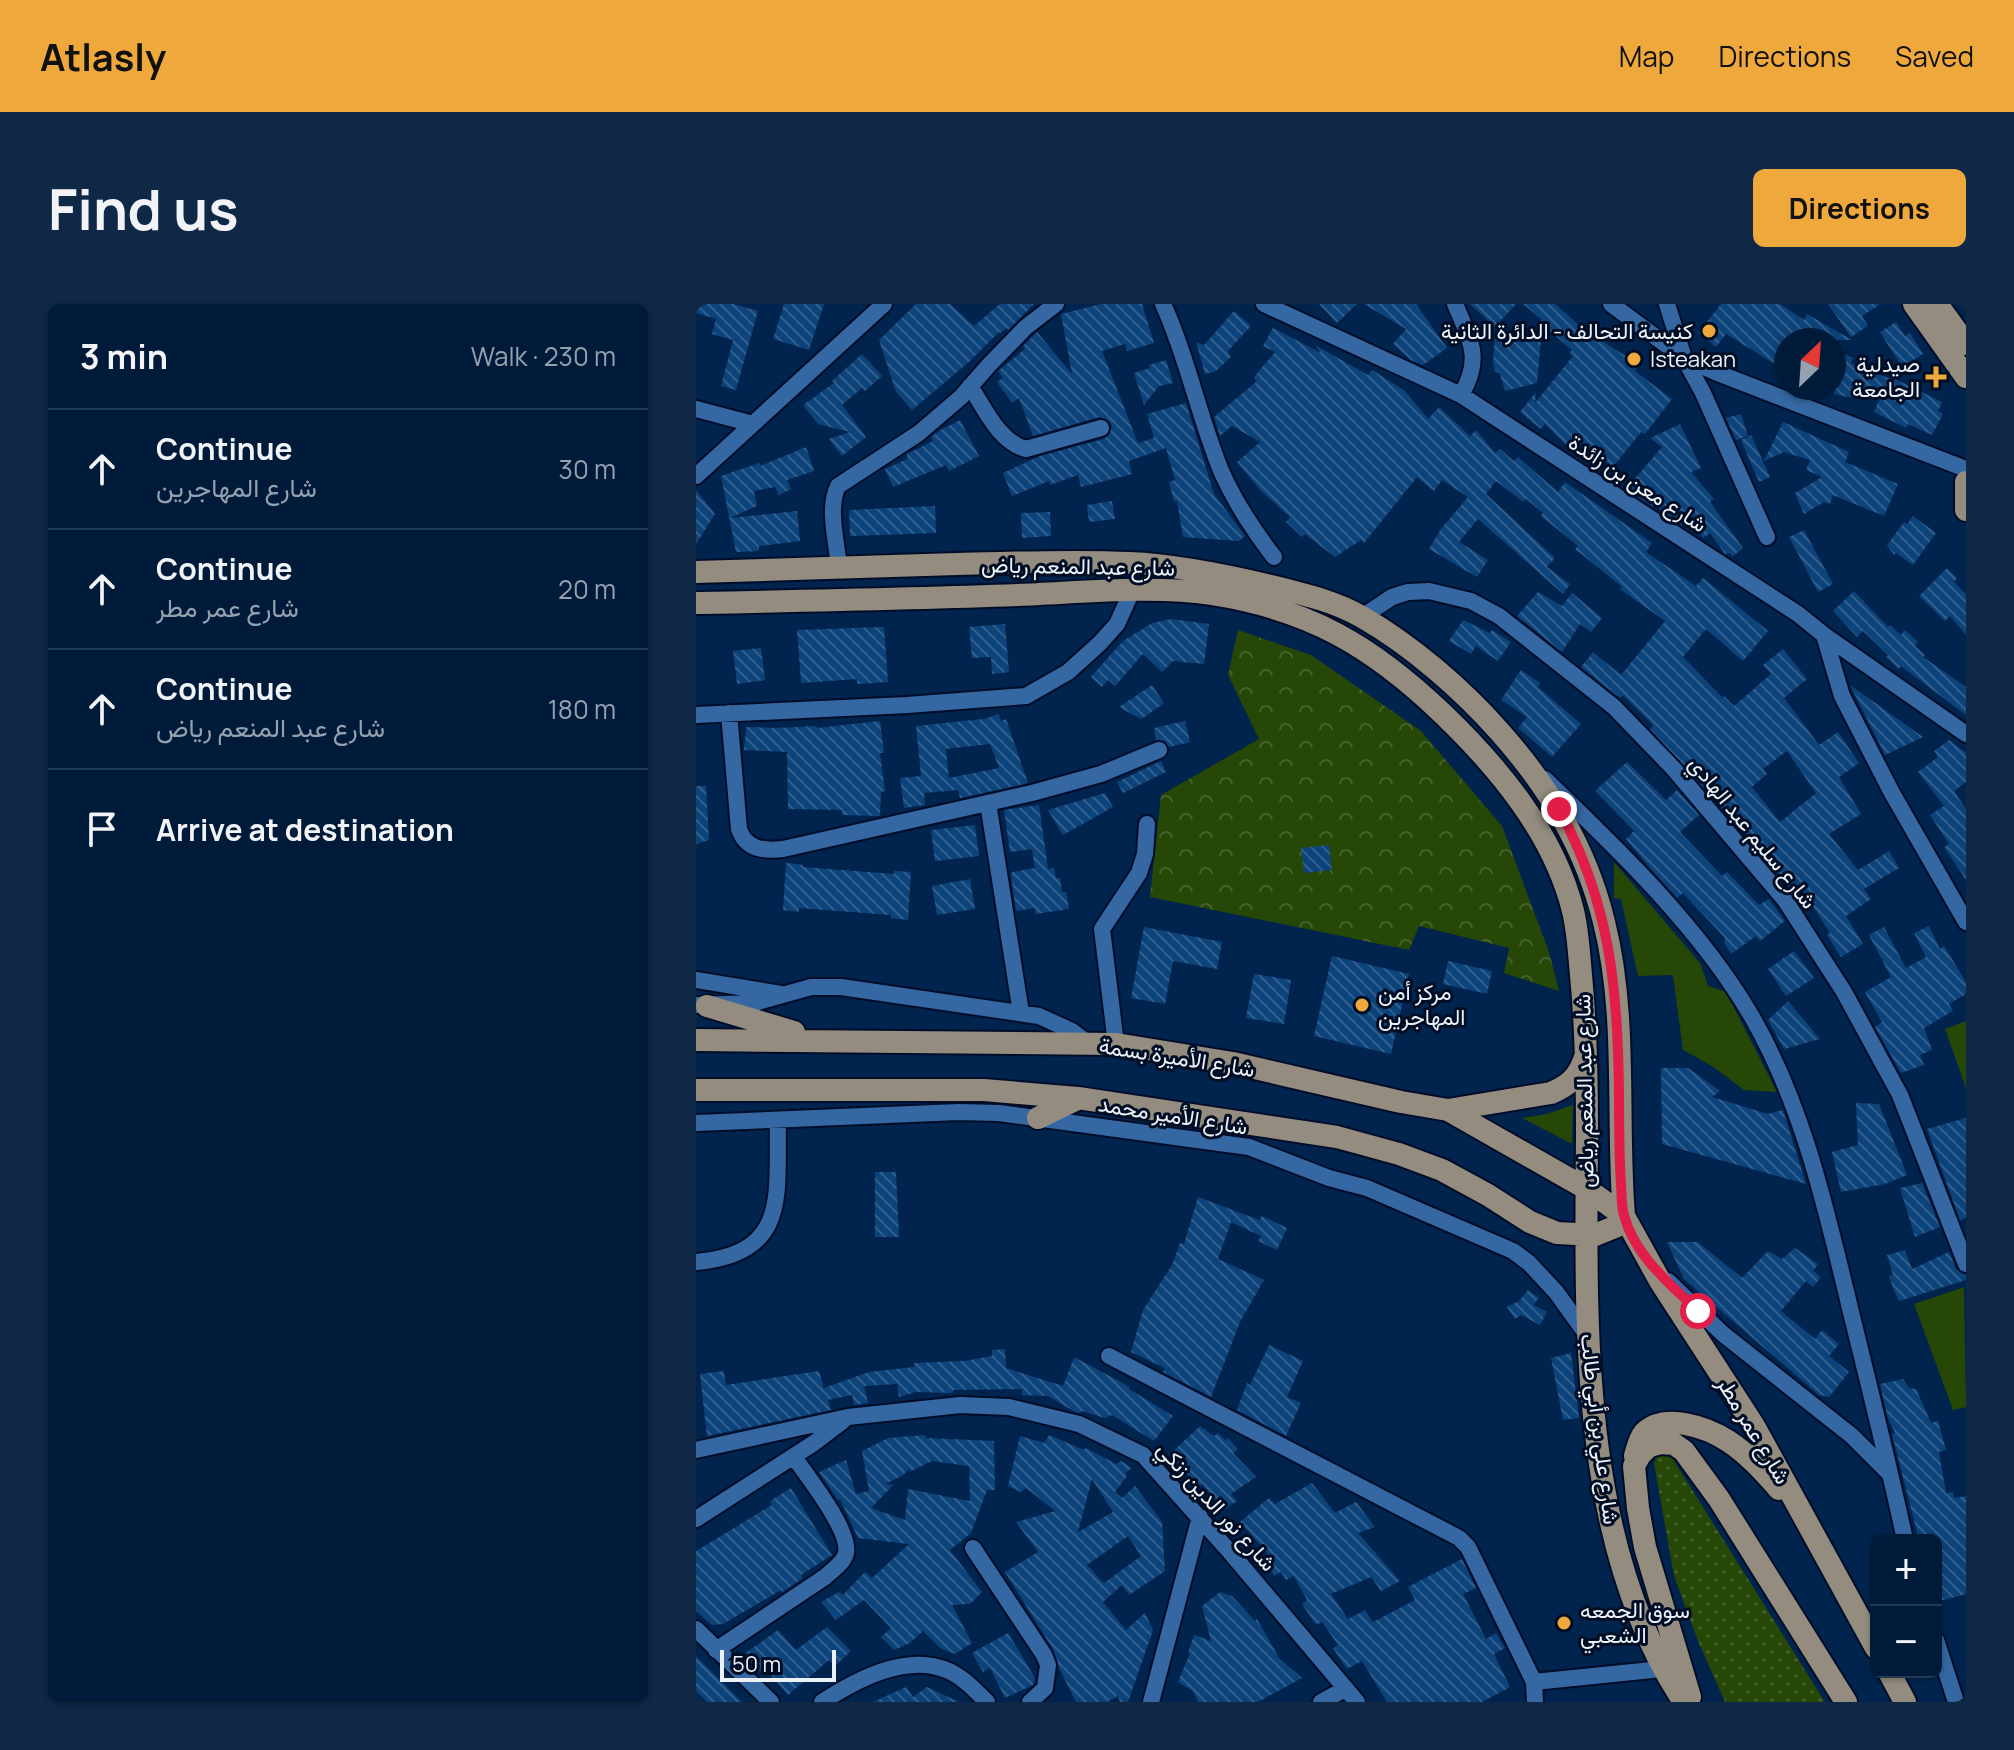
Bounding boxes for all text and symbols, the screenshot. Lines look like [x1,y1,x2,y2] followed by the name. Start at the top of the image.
[40,30,166,82] text: Atlasly
[1619,37,1674,75] text: Map
[1718,37,1851,75] text: Directions
[1895,37,1974,75] text: Saved
[1753,169,1966,247] button: Directions
[48,170,239,247] text: Find us
[1441,316,1693,346] place label: كنيسة التحالف - الدائرة الثانية
[1700,322,1718,340] marker: كنيسة التحالف - الدائرة الثانية
[1774,328,1846,400] north arrow
[80,333,168,379] text: 3 min
[471,338,616,374] text: Walk · 230 m
[1650,344,1736,374] place label: Isteakan
[1852,349,1920,404] place label: صيدلية الجامعة
[1625,350,1643,368] marker: Isteakan
[1927,368,1945,386] marker: صيدلية الجامعة
[1563,427,1713,539] street label: شارع معن بن زائدة
[156,428,292,469] text: Continue
[80,447,124,491] icon: ahead
[559,451,616,487] text: 30 m
[156,469,317,505] text: شارع المهاجرين
[156,548,292,589] text: Continue
[981,549,1175,583] street label: شارع عبد المنعم رياض
[80,567,124,611] icon: ahead
[558,571,616,607] text: 20 m
[156,589,299,625] text: شارع عمر مطر
[156,668,292,709] text: Continue
[80,687,124,731] icon: ahead
[548,691,616,727] text: 180 m
[156,709,385,745] text: شارع عبد المنعم رياض
[1679,749,1824,917] street label: شارع سليم عبد الهادي
[1541,791,1577,827] route end
[80,807,124,851] icon: arrive
[156,809,454,850] text: Arrive at destination
[1378,977,1465,1032] place label: مركز أمن المهاجرين
[1567,994,1601,1188] street label: شارع عبد المنعم رياض
[1353,996,1371,1014] marker: مركز أمن المهاجرين
[1097,1030,1257,1084] street label: شارع الأميرة بسمة
[1096,1088,1250,1142] street label: شارع الأمير محمد
[1680,1293,1716,1329] route start
[1569,1332,1627,1526] street label: شارع علي بن أبي طالب
[1710,1370,1798,1489] street label: شارع عمر مطر
[1148,1434,1284,1580] street label: شارع نور الدين زنكي
[1870,1534,1942,1678] map controls
[1870,1534,1942,1606] button: +
[1580,1595,1690,1654] place label: سوق الجمعه الشعبي
[1870,1606,1942,1678] button: −
[1555,1614,1573,1632] marker: سوق الجمعه الشعبي
[720,1646,836,1682] scale bar
[732,1649,781,1679] text: 50 m

